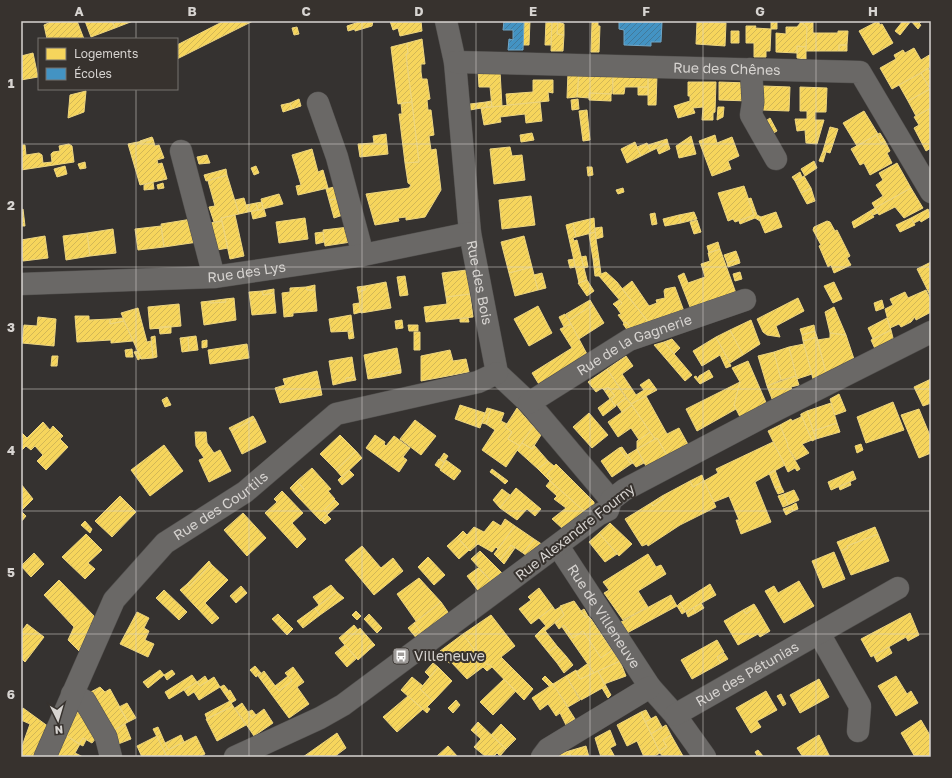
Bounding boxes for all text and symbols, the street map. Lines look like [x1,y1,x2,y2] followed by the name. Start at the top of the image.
[74,3,84,19] text: A
[187,3,197,19] text: B
[301,3,311,19] text: C
[414,3,424,19] text: D
[529,3,537,19] text: E
[642,3,650,19] text: F
[755,3,765,19] text: G
[868,3,878,19] text: H
[38,38,178,90] legend
[74,46,138,61] text: Logements
[673,58,781,78] street label: Rue des Chênes
[74,66,112,81] text: Écoles
[8,75,15,91] text: 1
[7,197,15,213] text: 2
[464,239,497,326] street label: Rue des Bois
[207,258,287,285] street label: Rue des Lys
[573,310,694,379] street label: Rue de la Gagnerie
[7,319,15,335] text: 3
[7,442,15,458] text: 4
[170,467,271,543] street label: Rue des Courtils
[512,480,638,584] street label: Rue Alexandre Fourny
[564,561,644,671] street label: Rue de Villeneuve
[7,564,15,580] text: 5
[692,637,801,710] street label: Rue des Pétunias
[391,646,411,666] bus stop icon: Villeneuve
[414,647,485,664] place label: Villeneuve
[7,686,15,702] text: 6
[38,700,78,740] north arrow
[54,724,64,737] text: N

